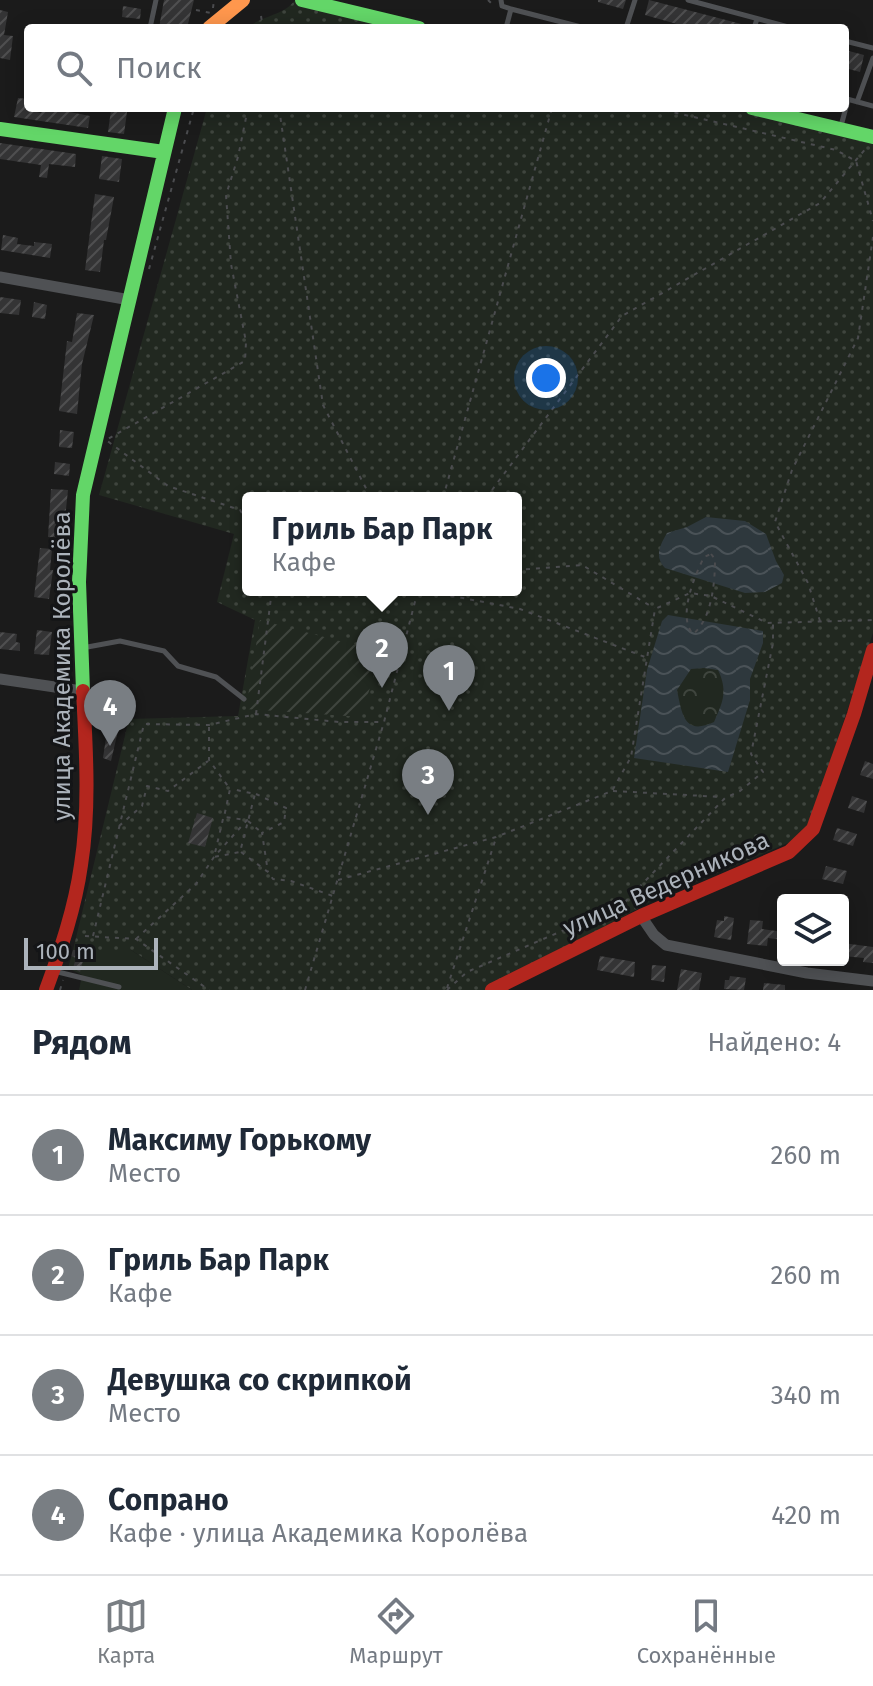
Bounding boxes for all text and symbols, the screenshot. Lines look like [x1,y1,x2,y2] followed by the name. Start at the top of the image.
[24,24,849,112] search box
[52,46,96,90] icon: search
[116,50,202,86] text: Поиск
[526,358,566,398] your location
[242,492,522,596] popup
[48,511,76,821] street label: улица Академика Королёва
[272,511,492,547] text: Гриль Бар Парк
[272,547,336,578] text: Кафе
[356,622,408,688] pin: 2
[423,645,475,711] pin: 1
[84,680,136,746] pin: 4
[402,749,454,815] pin: 3
[559,826,773,942] street label: улица Ведерникова
[777,894,849,966] map controls
[777,894,849,966] button: layers
[24,934,158,970] scale bar
[36,938,95,965] text: 100 m
[32,1022,131,1063] text: Рядом
[707,1027,841,1058] text: Найдено: 4
[108,1122,371,1158] text: Максиму Горькому
[52,1140,64,1171] text: 1
[771,1140,841,1171] text: 260 m
[108,1158,181,1189] text: Место
[108,1242,329,1278] text: Гриль Бар Парк
[51,1260,65,1291] text: 2
[771,1260,841,1291] text: 260 m
[108,1278,173,1309] text: Кафе
[108,1362,412,1398] text: Девушка со скрипкой
[51,1380,65,1411] text: 3
[771,1380,841,1411] text: 340 m
[108,1398,181,1429] text: Место
[108,1482,229,1518] text: Сопрано
[51,1500,65,1531] text: 4
[771,1500,841,1531] text: 420 m
[108,1518,528,1549] text: Кафе · улица Академика Королёва
[97,1594,155,1669] tab: Карта
[349,1594,443,1669] tab: Маршрут
[637,1594,776,1669] tab: Сохранённые

